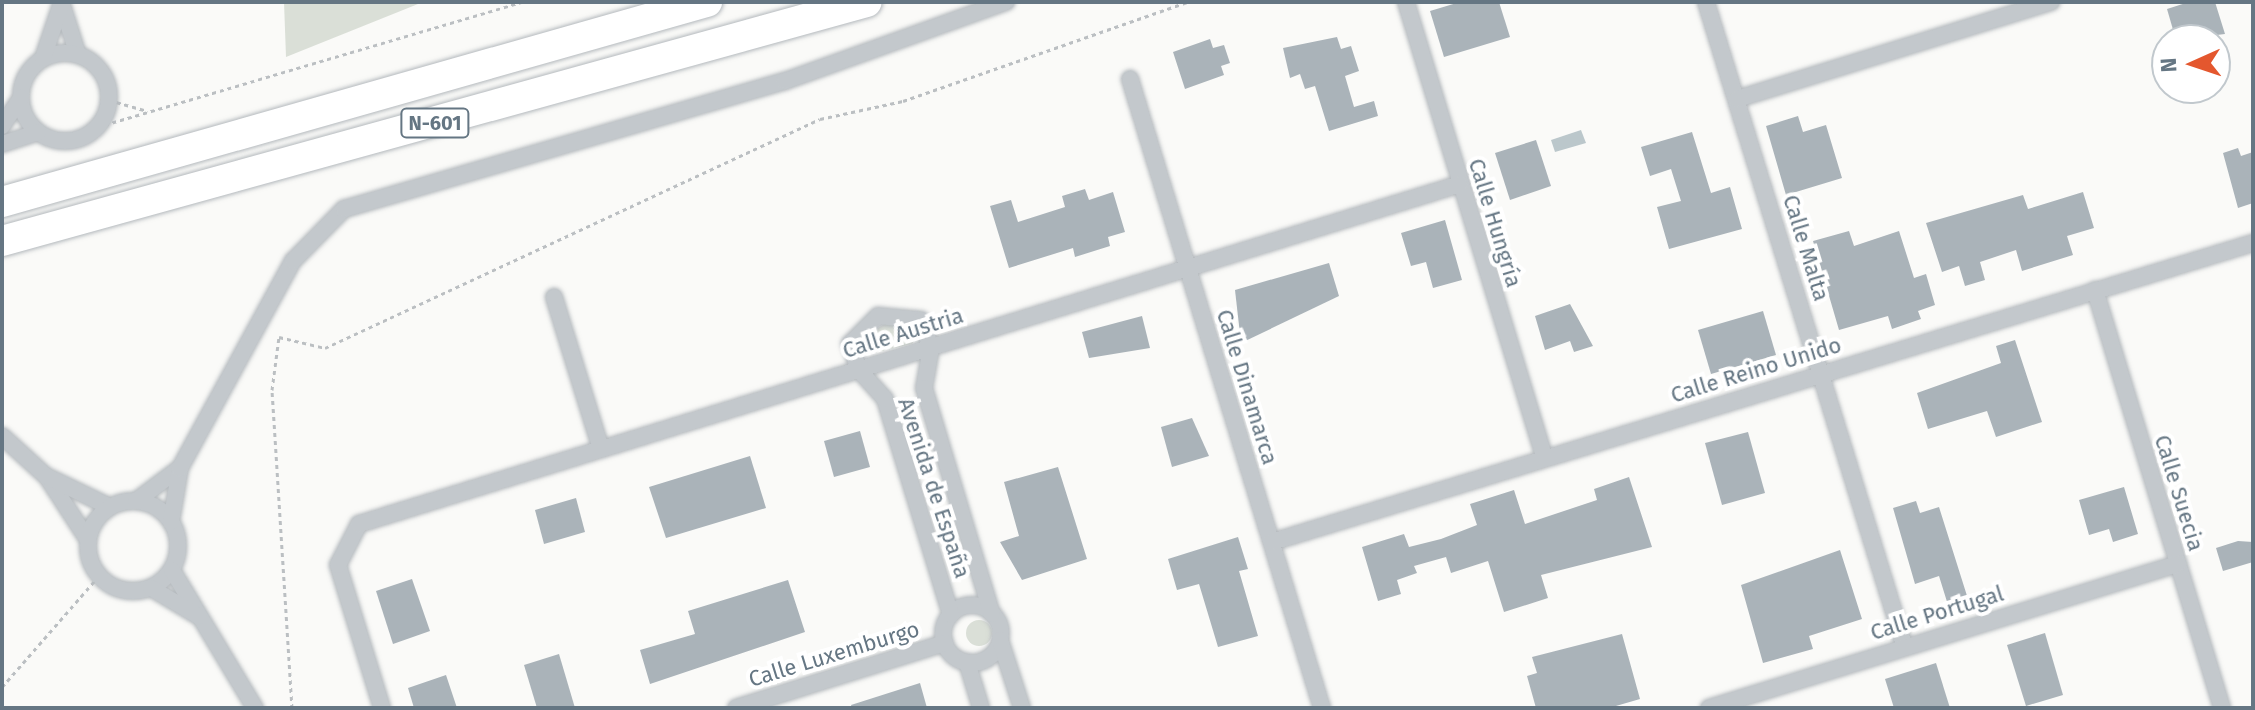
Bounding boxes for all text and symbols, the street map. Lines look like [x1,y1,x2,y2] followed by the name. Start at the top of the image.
[2151,24,2231,104] north arrow
[2155,57,2182,73] text: N
[399,107,471,139] road number: N-601
[1463,155,1527,291] street label: Calle Hungría
[1777,192,1835,304] street label: Calle Malta
[839,302,967,364] street label: Calle Austria
[1211,306,1283,468] street label: Calle Dinamarca
[1668,332,1844,408] street label: Calle Reino Unido
[892,395,976,581] street label: Avenida de España
[2149,432,2209,554] street label: Calle Suecia
[1867,580,2007,646] street label: Calle Portugal
[745,615,923,693] street label: Calle Luxemburgo

